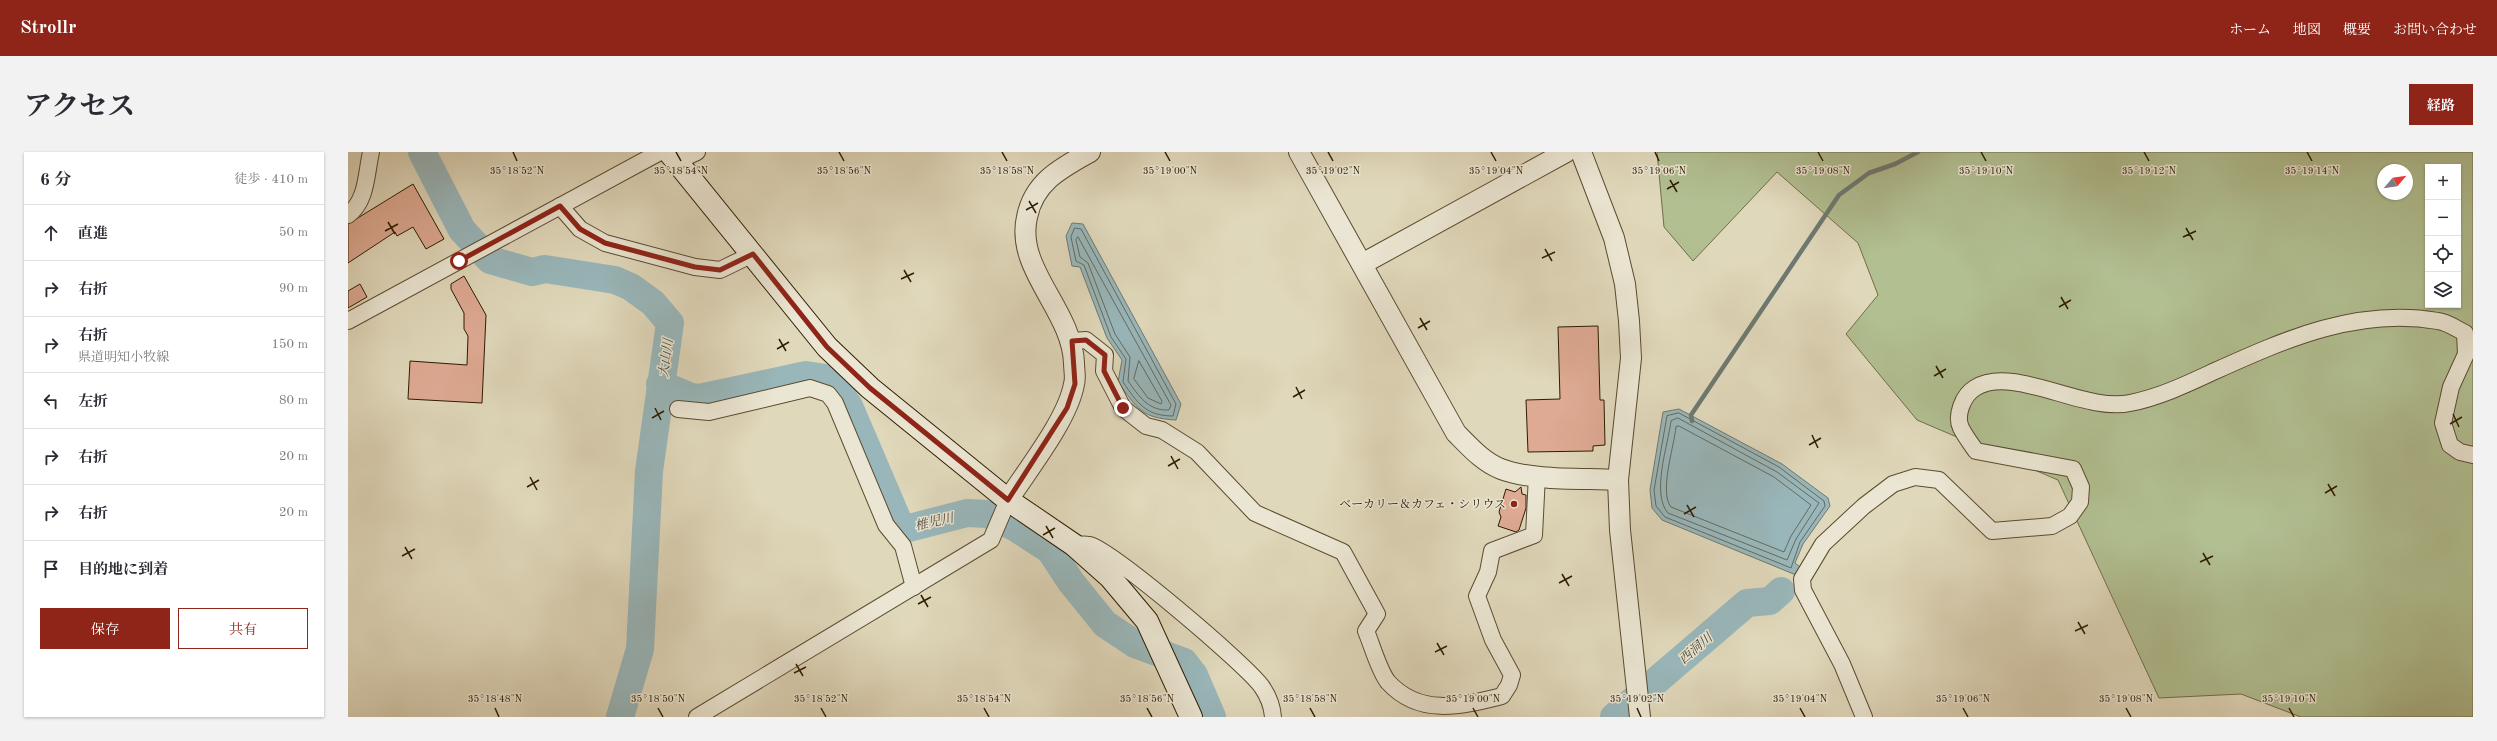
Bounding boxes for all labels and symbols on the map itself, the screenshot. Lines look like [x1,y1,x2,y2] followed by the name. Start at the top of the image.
[2377,164,2413,200] north arrow
[490,166,545,176] text: 35°18'52"N
[654,166,709,176] text: 35°18'54"N
[817,166,872,176] text: 35°18'56"N
[980,166,1035,176] text: 35°18'58"N
[1143,166,1198,176] text: 35°19'00"N
[1306,166,1361,176] text: 35°19'02"N
[1469,166,1524,176] text: 35°19'04"N
[1632,166,1687,176] text: 35°19'06"N
[1796,166,1851,176] text: 35°19'08"N
[1959,166,2014,176] text: 35°19'10"N
[2122,166,2177,176] text: 35°19'12"N
[2285,166,2340,176] text: 35°19'14"N
[450,252,468,270] route start
[656,336,676,378] water label: 大山川
[1114,399,1132,417] route end
[1339,498,1506,511] place label: ベーカリー＆カフェ・シリウス
[1509,499,1519,509] marker: ベーカリー＆カフェ・シリウス
[914,510,957,533] water label: 椎児川
[1676,629,1716,667] water label: 西洞川
[468,694,523,704] text: 35°18'48"N
[631,694,686,704] text: 35°18'50"N
[794,694,849,704] text: 35°18'52"N
[957,694,1012,704] text: 35°18'54"N
[1120,694,1175,704] text: 35°18'56"N
[1283,694,1338,704] text: 35°18'58"N
[1446,694,1501,704] text: 35°19'00"N
[1610,694,1665,704] text: 35°19'02"N
[1773,694,1828,704] text: 35°19'04"N
[1936,694,1991,704] text: 35°19'06"N
[2099,694,2154,704] text: 35°19'08"N
[2262,694,2317,704] text: 35°19'10"N

